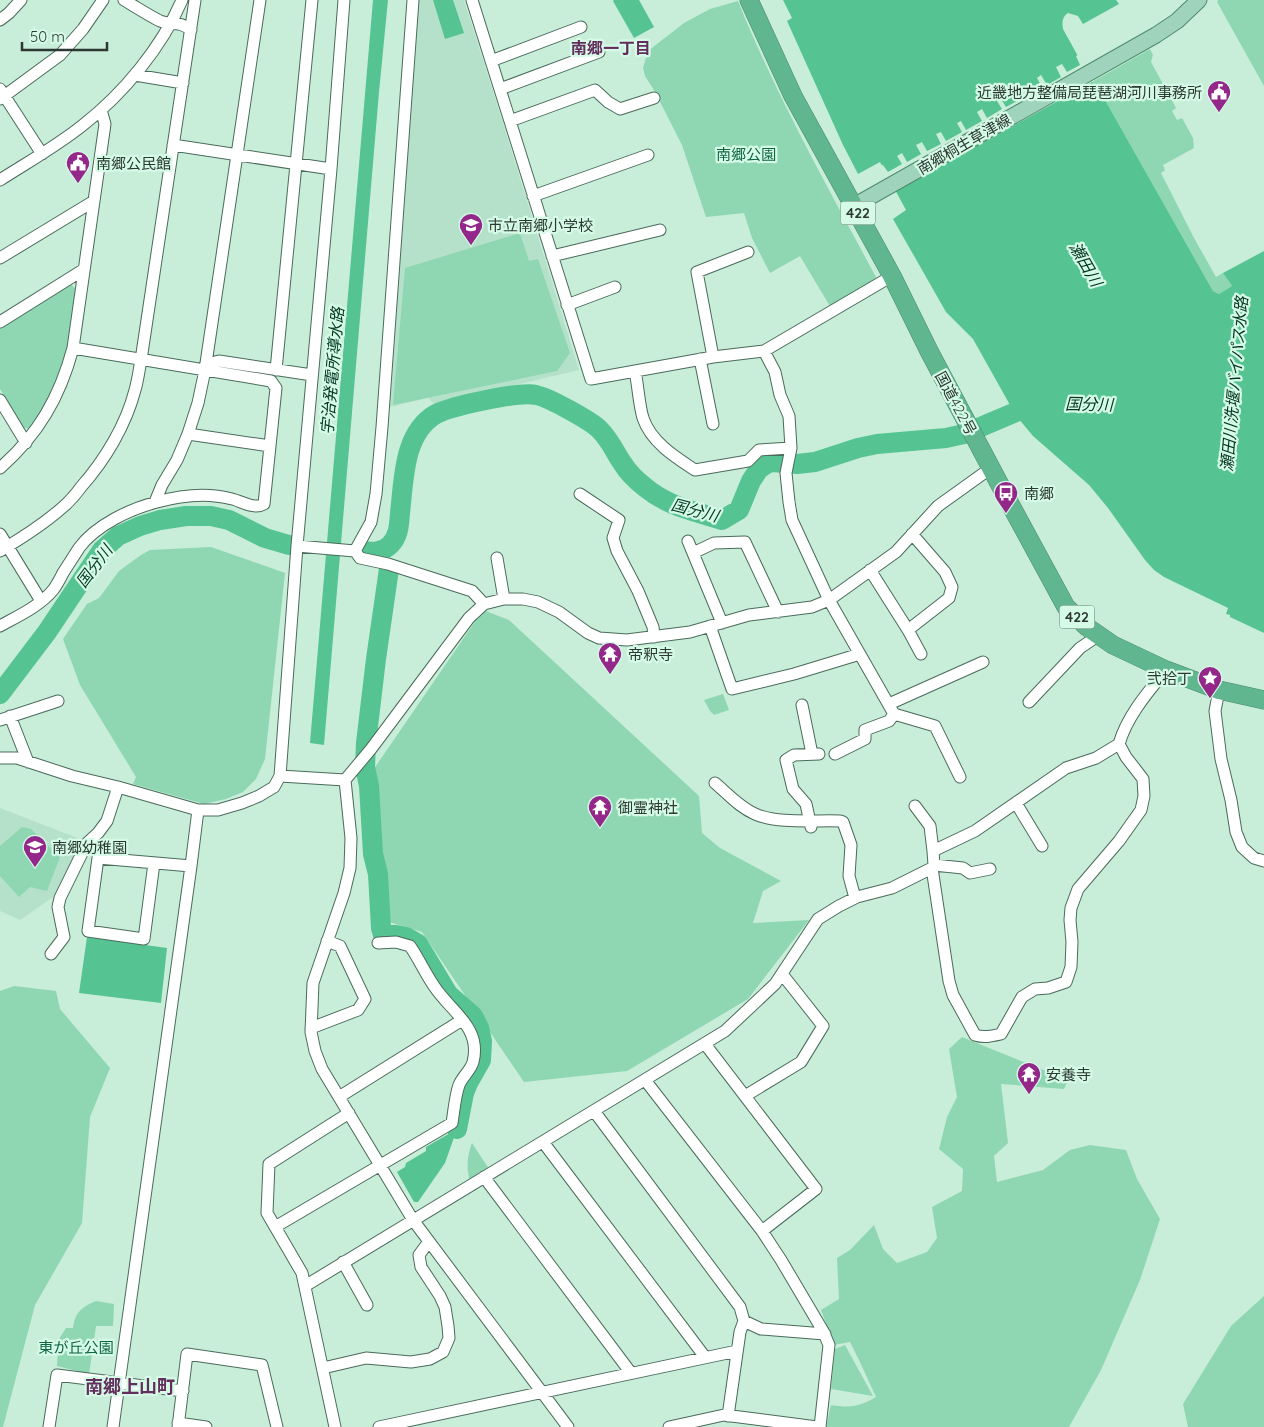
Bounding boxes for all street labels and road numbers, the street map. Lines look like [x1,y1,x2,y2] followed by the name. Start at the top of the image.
[914,110,1014,178] street label: 南郷桐生草津線
[840,202,876,224] road number: 422
[931,368,981,438] street label: 国道422号
[1060,606,1094,628] road number: 422

